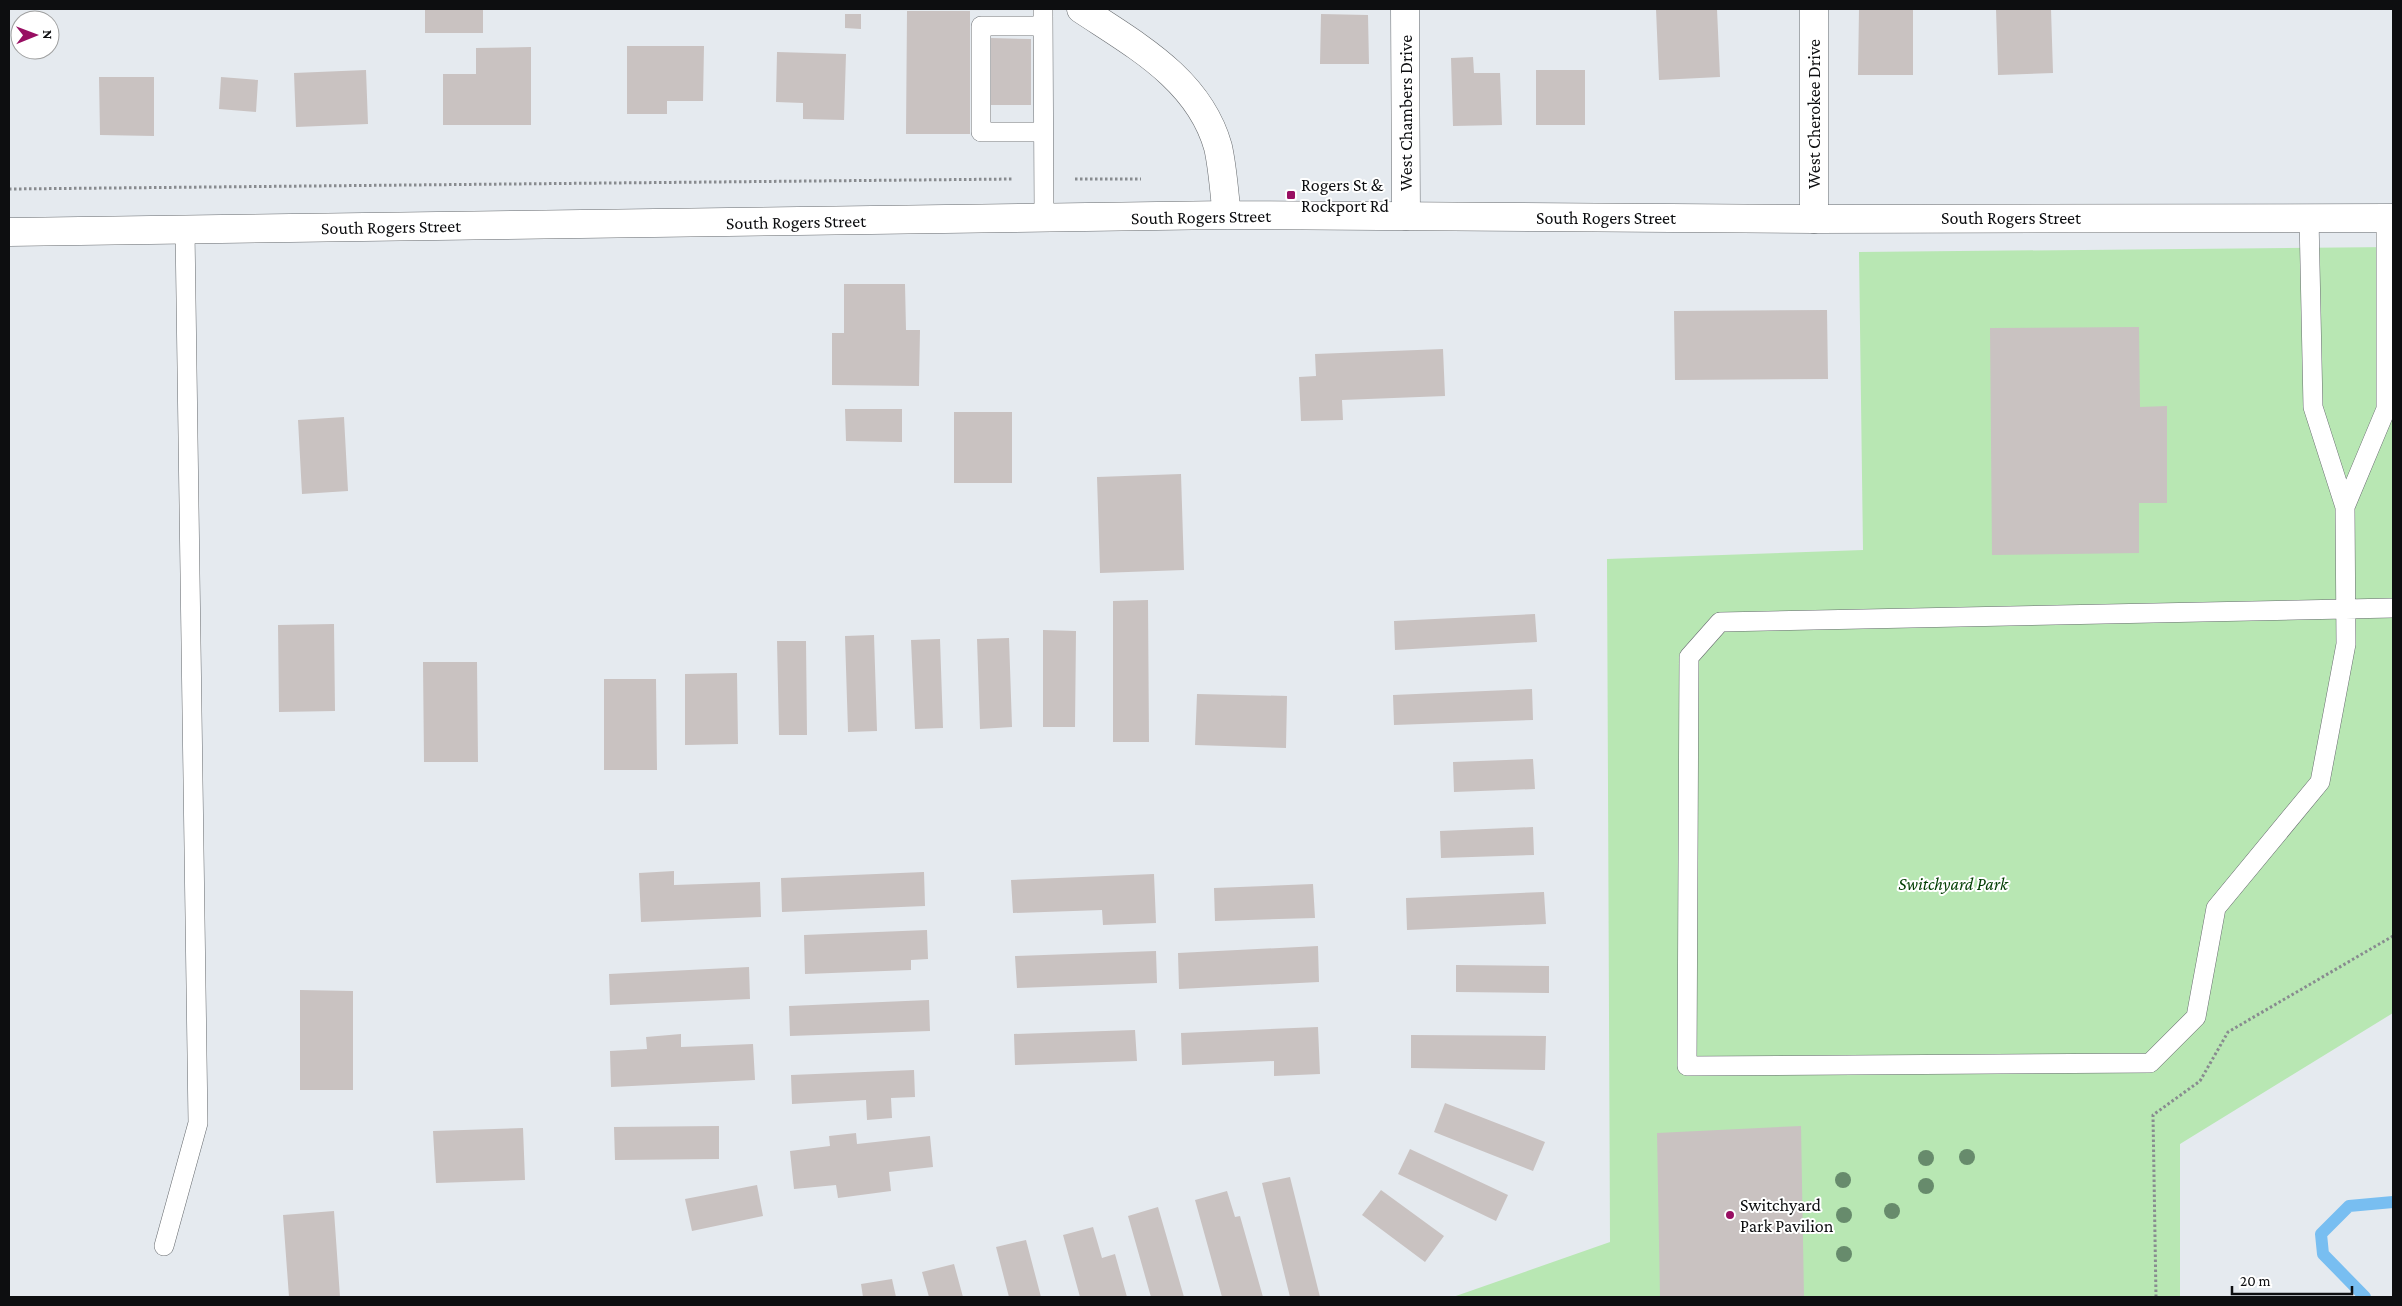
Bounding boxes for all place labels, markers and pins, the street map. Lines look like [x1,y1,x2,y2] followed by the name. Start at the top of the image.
[1301,175,1390,216] place label: Rogers St & Rockport Rd
[1285,189,1297,201] marker: Rogers St & Rockport Rd
[1740,1195,1834,1236] place label: Switchyard Park Pavilion
[1724,1209,1736,1221] marker: Switchyard Park Pavilion

